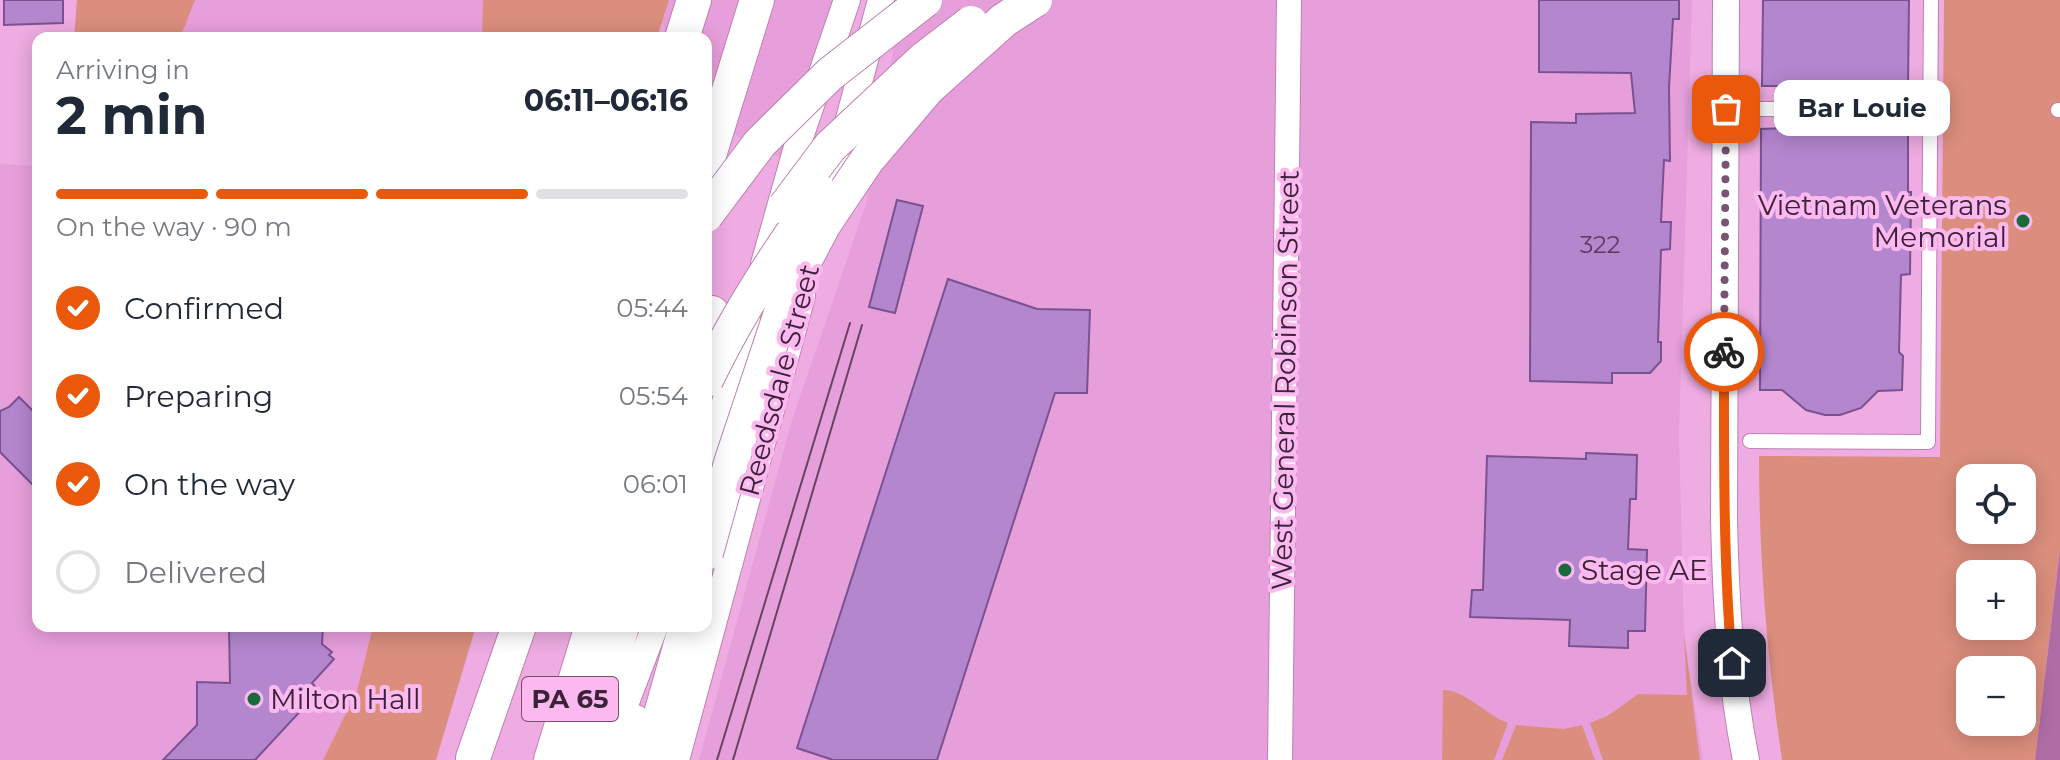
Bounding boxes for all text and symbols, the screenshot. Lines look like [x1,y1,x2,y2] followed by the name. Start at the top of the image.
[56,54,190,86] text: Arriving in
[1692,75,1760,143] pin
[1774,81,1950,137] callout: Bar Louie
[524,82,688,119] text: 06:11–06:16
[56,84,208,147] text: 2 min
[1704,87,1748,131] icon: bag
[1797,92,1927,124] text: Bar Louie
[1264,170,1306,590] street label: West General Robinson Street
[1758,188,2007,254] place label: Vietnam Veterans Memorial
[56,211,292,243] text: On the way · 90 m
[2014,212,2032,230] marker: Vietnam Veterans Memorial
[1580,230,1620,259] house number: 322
[732,260,826,500] street label: Reedsdale Street
[56,286,100,330] icon: check
[124,290,284,327] text: Confirmed
[616,292,688,324] text: 05:44
[1684,312,1764,392] courier
[1702,330,1746,374] icon: bike
[56,374,100,418] icon: check
[124,378,273,415] text: Preparing
[619,380,688,412] text: 05:54
[56,462,100,506] icon: check
[1956,464,2036,736] map controls
[1956,464,2036,544] button: locate
[124,466,295,503] text: On the way
[623,468,688,500] text: 06:01
[1581,553,1708,587] place label: Stage AE
[124,554,267,591] text: Delivered
[1956,560,2036,640] button: +
[1556,561,1574,579] marker: Stage AE
[1698,629,1766,697] pin
[1710,641,1754,685] icon: home
[1956,656,2036,736] button: −
[522,677,618,721] road number: PA 65
[270,682,421,716] place label: Milton Hall
[245,690,263,708] marker: Milton Hall

